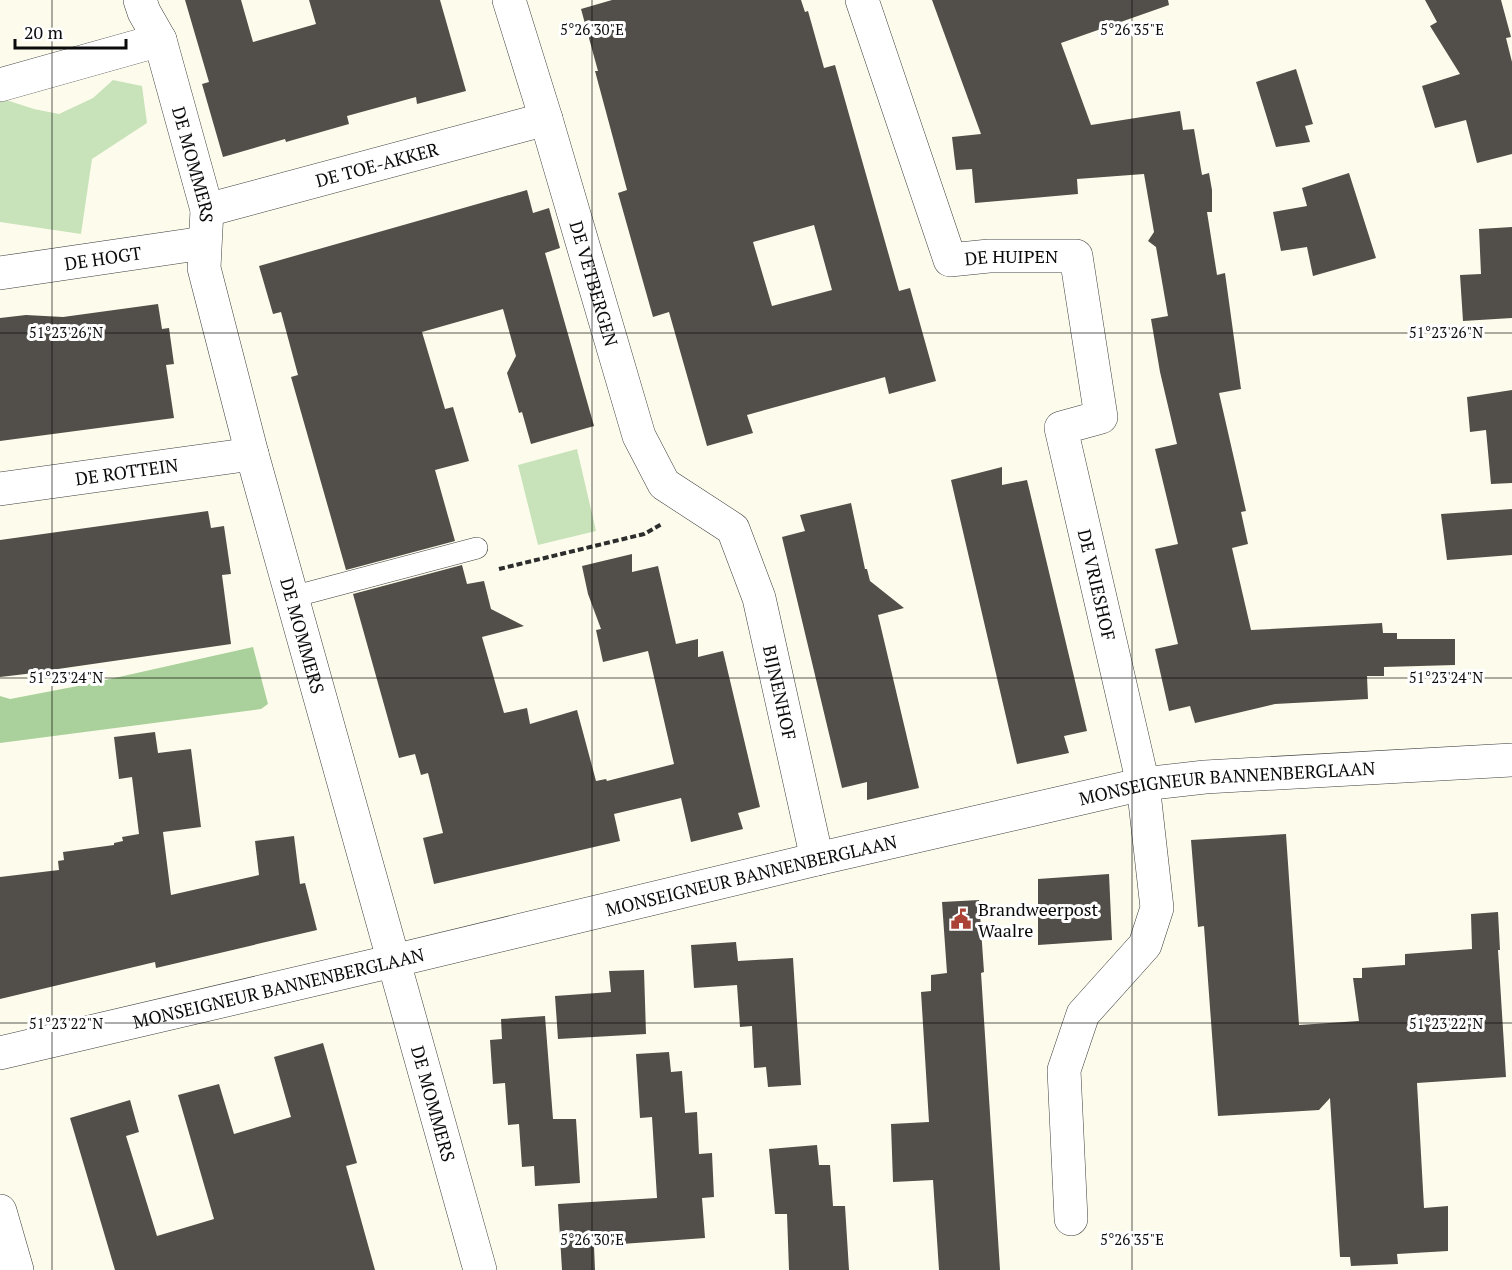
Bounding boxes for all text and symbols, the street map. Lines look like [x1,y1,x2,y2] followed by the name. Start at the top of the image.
[15,12,126,50] scale bar
[560,19,624,39] text: 5°26'30"E
[1100,19,1164,39] text: 5°26'35"E
[24,20,64,44] text: 20 m
[167,104,219,223] street label: DE MOMMERS
[313,136,442,192] street label: DE TOE-AKKER
[564,218,624,349] street label: DE VETBERGEN
[63,240,143,275] street label: DE HOGT
[963,244,1058,270] street label: DE HUIPEN
[29,322,103,342] text: 51°23'26"N
[1409,322,1483,342] text: 51°23'26"N
[74,452,180,490] street label: DE ROTTEIN
[1073,527,1122,643] street label: DE VRIESHOF
[275,575,330,696] street label: DE MOMMERS
[758,643,802,742] street label: BIJNENHOF
[29,667,103,687] text: 51°23'24"N
[1409,667,1483,687] text: 51°23'24"N
[1076,756,1376,810] street label: MONSEIGNEUR BANNENBERGLAAN
[603,829,899,921] street label: MONSEIGNEUR BANNENBERGLAAN
[978,897,1099,942] place label: Brandweerpost Waalre
[949,907,973,931] public building icon: Brandweerpost Waalre
[130,942,427,1034] street label: MONSEIGNEUR BANNENBERGLAAN
[29,1013,103,1033] text: 51°23'22"N
[1409,1013,1483,1033] text: 51°23'22"N
[406,1043,461,1164] street label: DE MOMMERS
[560,1229,624,1249] text: 5°26'30"E
[1100,1229,1164,1249] text: 5°26'35"E

